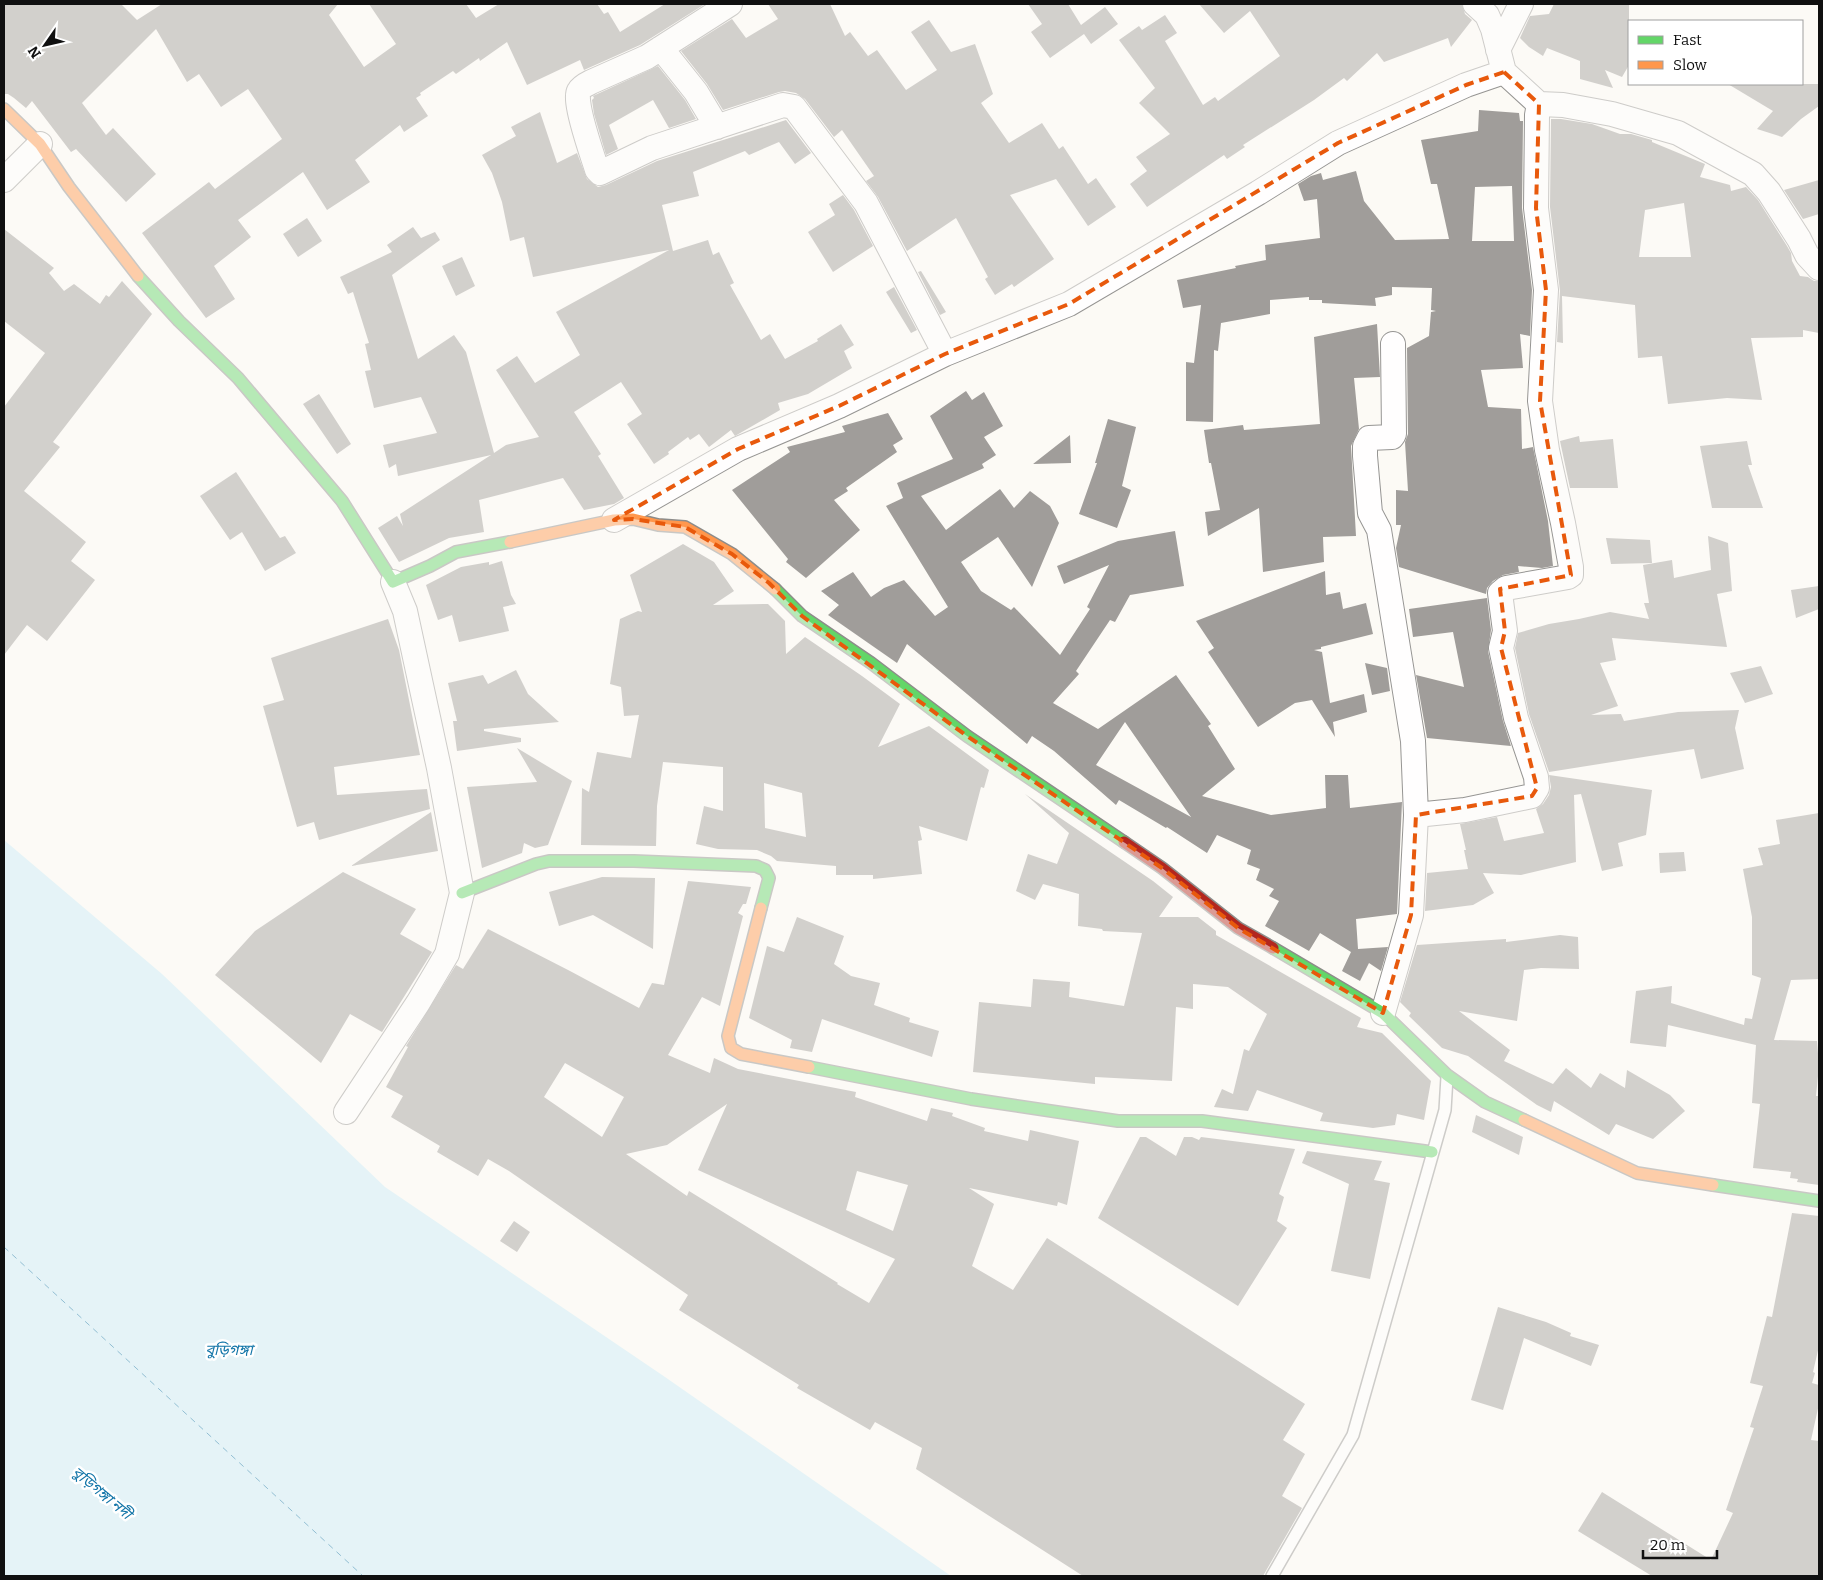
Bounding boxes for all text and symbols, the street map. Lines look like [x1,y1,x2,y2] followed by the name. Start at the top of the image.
[20,20,70,70] north arrow
[1628,20,1803,85] legend
[1673,31,1702,49] text: Fast
[24,43,45,61] text: N
[1673,56,1708,74] text: Slow
[205,1341,256,1359] water label: বুড়িগঙ্গা
[69,1463,138,1525] water label: বুড়িগঙ্গা নদী
[1643,1528,1717,1560] scale bar
[1650,1536,1686,1554] text: 20 m

